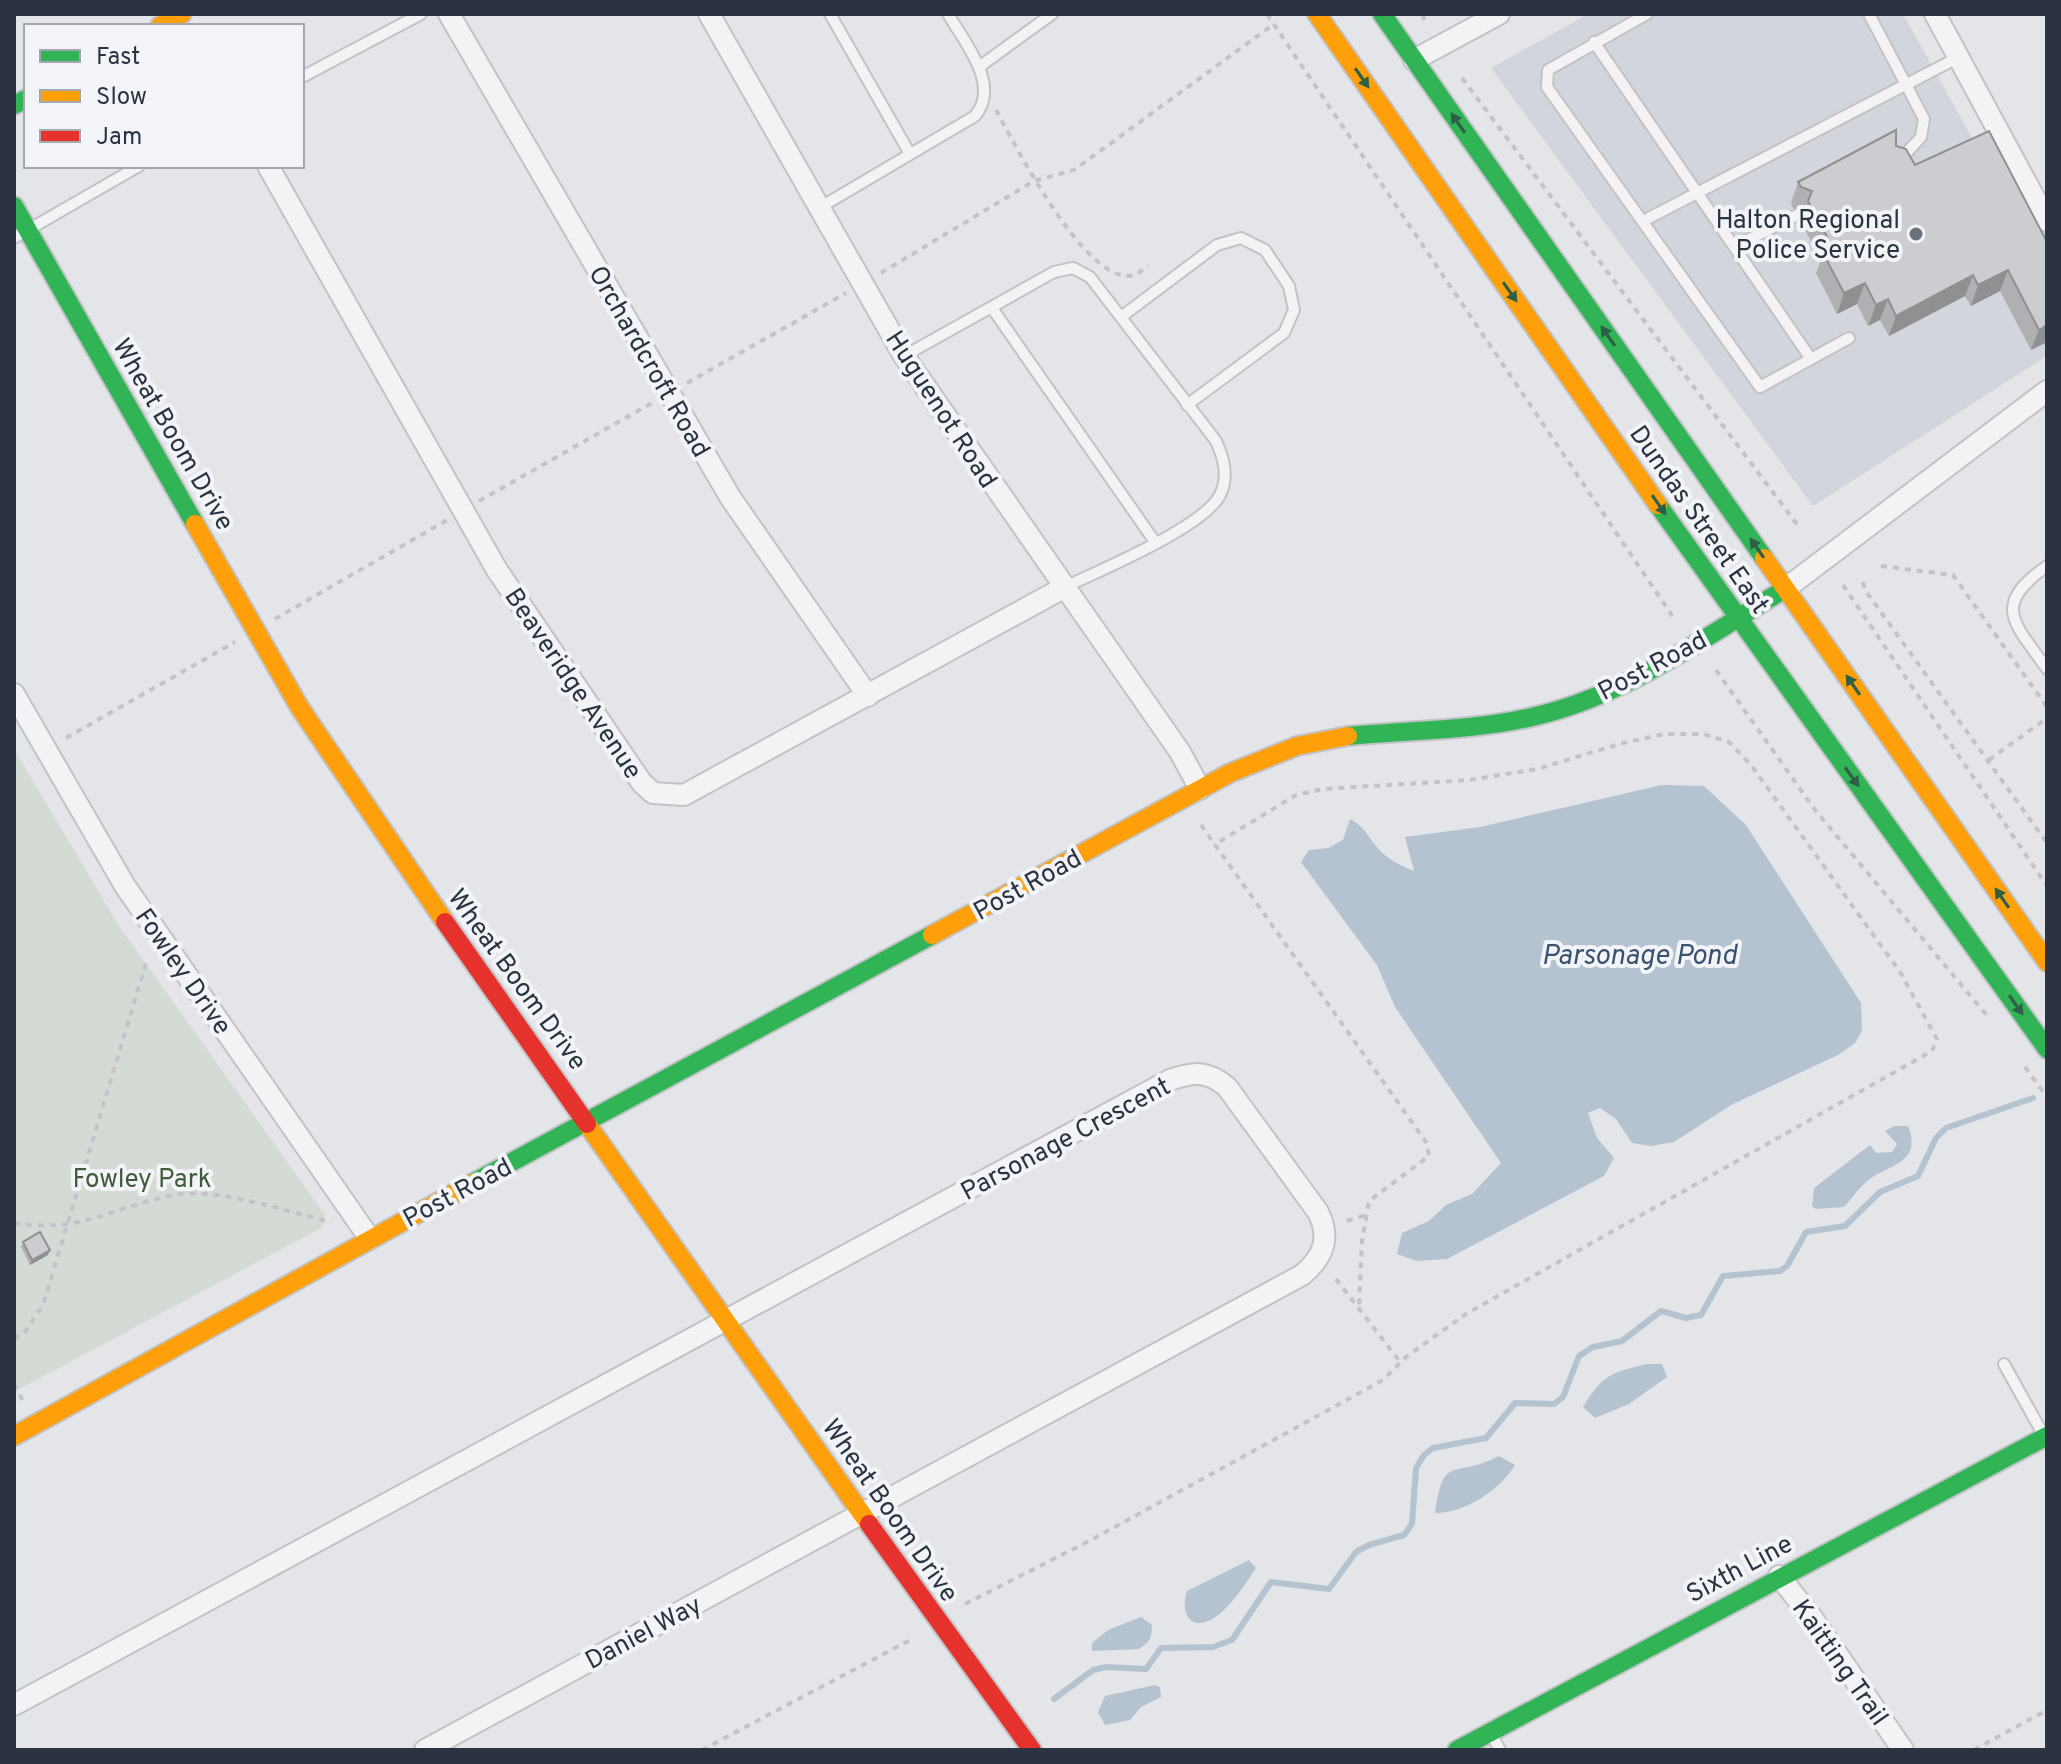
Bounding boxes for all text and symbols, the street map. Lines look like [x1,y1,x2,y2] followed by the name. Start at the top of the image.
[24,24,304,168] legend
[96,43,140,73] text: Fast
[1354,68,1369,89] one-way arrow
[96,83,147,113] text: Slow
[1451,112,1466,133] one-way arrow
[96,123,142,153] text: Jam
[1715,205,1900,268] place label: Halton Regional Police Service
[1907,225,1925,243] marker: Halton Regional Police Service
[579,260,716,464] street label: Orchardcroft Road
[1502,281,1517,302] one-way arrow
[877,325,1003,495] street label: Huguenot Road
[1601,325,1616,346] one-way arrow
[103,333,240,537] street label: Wheat Boom Drive
[1621,420,1775,621] street label: Dundas Street East
[1651,494,1666,515] one-way arrow
[1750,538,1765,559] one-way arrow
[496,582,648,786] street label: Beaveridge Avenue
[1593,625,1713,710] street label: Post Road
[1845,674,1861,696] one-way arrow
[1843,766,1859,787] one-way arrow
[968,843,1088,929] street label: Post Road
[439,883,593,1078] street label: Wheat Boom Drive
[1995,887,2010,908] one-way arrow
[126,903,238,1042] street label: Fowley Drive
[1541,939,1738,975] water label: Parsonage Pond
[2008,995,2023,1016] one-way arrow
[956,1071,1177,1209] street label: Parsonage Crescent
[398,1152,518,1237] street label: Post Road
[72,1164,212,1197] park label: Fowley Park
[813,1413,964,1609] street label: Wheat Boom Drive
[1681,1529,1799,1612] street label: Sixth Line
[580,1590,708,1679] street label: Daniel Way
[1783,1594,1895,1733] street label: Kaitting Trail

